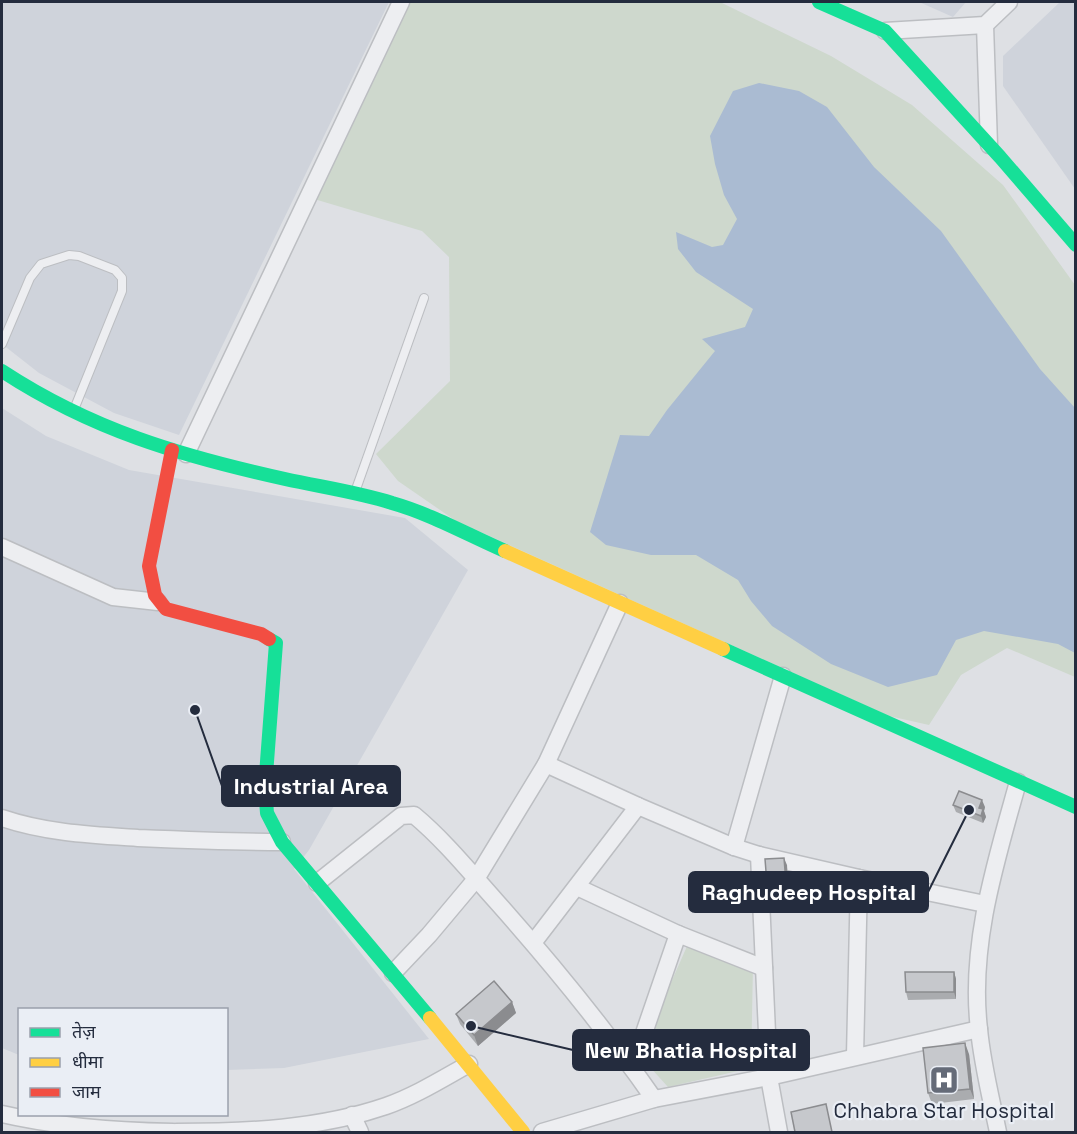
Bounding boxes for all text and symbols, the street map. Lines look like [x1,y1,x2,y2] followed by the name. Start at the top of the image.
[222,766,400,806] callout: Industrial Area
[234,772,388,800] text: Industrial Area
[689,872,928,912] callout: Raghudeep Hospital
[702,878,916,906] text: Raghudeep Hospital
[18,1008,228,1116] legend
[72,1020,96,1043] text: तेज़
[573,1030,809,1070] callout: New Bhatia Hospital
[585,1036,797,1064] text: New Bhatia Hospital
[72,1050,103,1073] text: धीमा
[928,1064,960,1096] hospital icon: Chhabra Star Hospital
[72,1080,102,1103] text: जाम
[833,1097,1055,1124] place label: Chhabra Star Hospital

